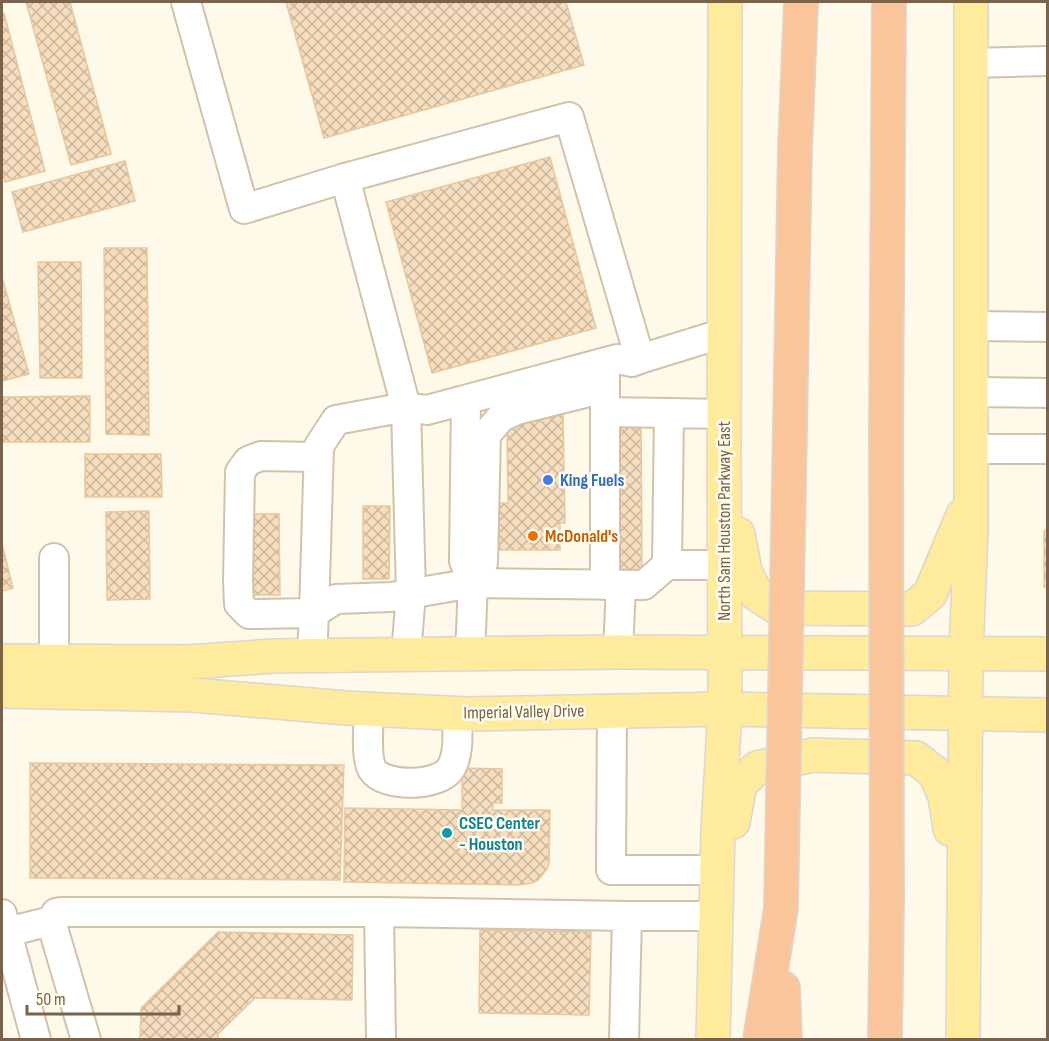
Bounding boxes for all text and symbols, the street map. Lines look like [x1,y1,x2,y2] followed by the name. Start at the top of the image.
[714,420,735,621] street label: North Sam Houston Parkway East
[560,470,624,491] place label: King Fuels
[541,473,555,487] marker: King Fuels
[545,526,618,547] place label: McDonald's
[526,529,540,543] marker: McDonald's
[463,700,585,724] street label: Imperial Valley Drive
[459,813,540,855] place label: CSEC Center - Houston
[440,826,454,840] marker: CSEC Center - Houston
[27,978,178,1016] scale bar
[36,989,66,1010] text: 50 m

